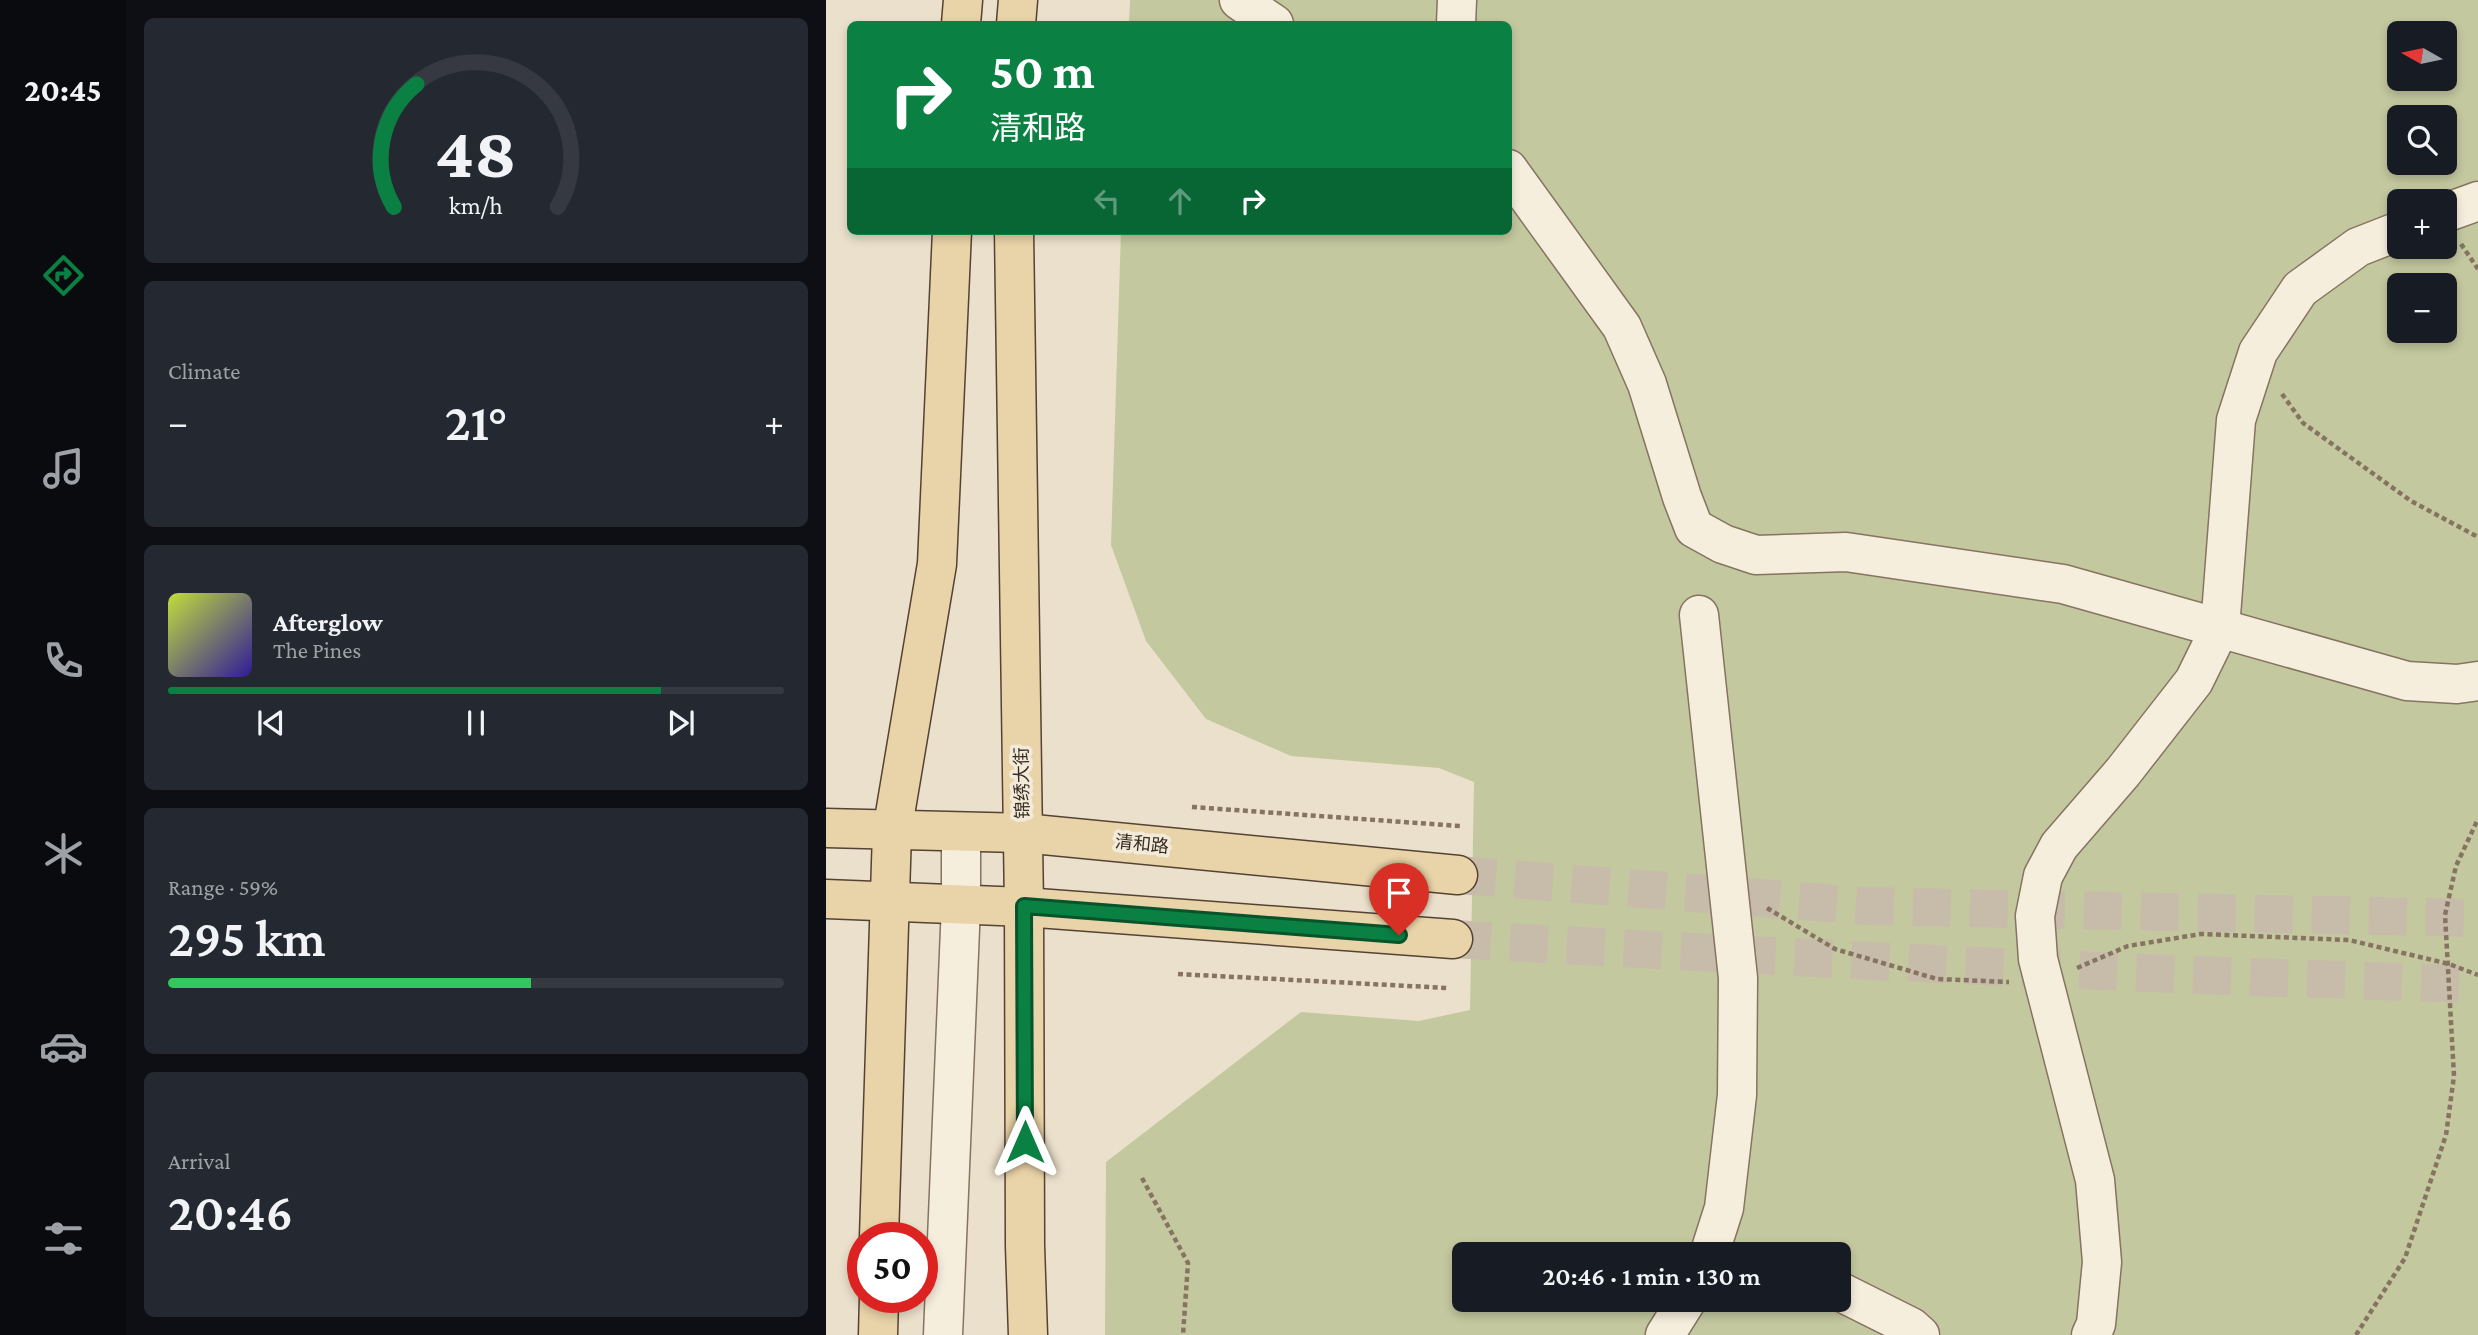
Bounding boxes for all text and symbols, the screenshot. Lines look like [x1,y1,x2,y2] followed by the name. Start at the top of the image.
[2387,21,2457,91] north arrow
[2387,21,2457,343] map controls
[990,44,1095,99] text: 50 m
[875,49,966,140] icon: right
[24,72,102,108] text: 20:45
[2387,105,2457,175] button: search
[990,110,1086,146] text: 清和路
[435,112,517,193] text: 48
[1088,182,1126,220] icon: left
[1161,182,1199,220] icon: ahead
[1234,182,1272,220] icon: right
[2387,189,2457,259] button: +
[449,192,503,219] text: km/h
[39,251,88,300] icon: directions
[2387,273,2457,343] button: −
[168,358,240,384] text: Climate
[445,393,507,451] text: 21°
[168,401,188,443] text: −
[764,401,784,443] text: +
[39,444,88,493] icon: music
[273,608,383,637] text: Afterglow
[39,636,88,685] icon: phone
[273,637,361,663] text: The Pines
[252,704,290,742] icon: previous
[457,704,495,742] icon: pause
[662,704,700,742] icon: next
[1011,747,1033,819] street label: 锦绣大街
[39,829,88,878] icon: climate
[1114,831,1170,857] street label: 清和路
[1369,863,1429,935] pin
[168,874,278,900] text: Range · 59%
[1380,874,1418,912] icon: arrive
[168,909,326,967] text: 295 km
[39,1022,88,1071] icon: car
[988,1105,1062,1179] position arrow
[168,1148,231,1174] text: Arrival
[168,1183,293,1241] text: 20:46
[39,1214,88,1263] icon: filters
[847,1222,938,1313] speed limit sign: 50
[1542,1262,1761,1291] text: 20:46 · 1 min · 130 m

